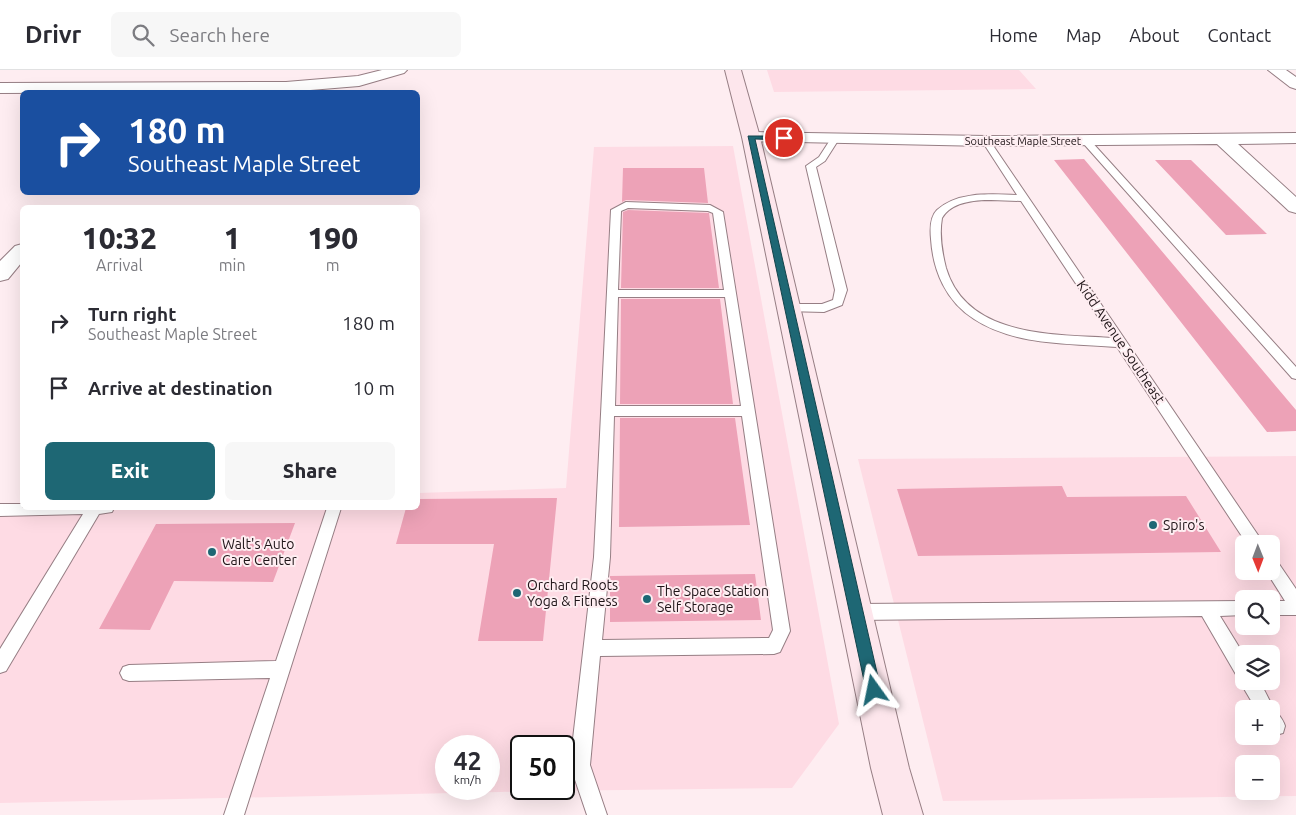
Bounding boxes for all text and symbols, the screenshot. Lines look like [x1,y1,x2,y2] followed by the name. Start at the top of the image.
[111,12,461,57] search box
[25,21,81,48] text: Drivr
[129,21,157,49] icon: search
[169,24,270,46] text: Search here
[989,25,1038,45] text: Home
[1066,25,1101,45] text: Map
[1129,25,1179,45] text: About
[1207,25,1271,45] text: Contact
[45,110,110,175] icon: right
[128,110,226,150] text: 180 m
[763,117,805,159] pin
[770,124,798,152] icon: arrive
[965,135,1082,147] street label: Southeast Maple Street
[128,151,361,176] text: Southeast Maple Street
[82,221,157,255] text: 10:32
[224,221,241,255] text: 1
[307,221,358,255] text: 190
[96,256,143,274] text: Arrival
[219,256,246,274] text: min
[326,256,340,274] text: m
[1074,277,1169,407] street label: Kidd Avenue Southeast
[88,303,176,325] text: Turn right
[45,309,73,337] icon: right
[342,312,395,334] text: 180 m
[88,325,257,343] text: Southeast Maple Street
[45,374,73,402] icon: arrive
[88,377,273,399] text: Arrive at destination
[353,377,395,399] text: 10 m
[45,442,215,500] button: Exit
[225,442,395,500] button: Share
[1163,517,1205,533] place label: Spiro's
[1147,519,1159,531] marker: Spiro's
[1235,535,1280,580] north arrow
[1235,535,1280,800] map controls
[222,536,298,568] place label: Walt's Auto Care Center
[206,546,218,558] marker: Walt's Auto Care Center
[527,577,618,609] place label: Orchard Roots Yoga & Fitness
[657,583,769,615] place label: The Space Station Self Storage
[511,587,523,599] marker: Orchard Roots Yoga & Fitness
[1235,590,1280,635] button: search
[641,593,653,605] marker: The Space Station Self Storage
[1235,645,1280,690] button: layers
[847,663,899,715] position arrow
[1235,700,1280,745] button: +
[510,735,575,800] speed limit sign: 50
[453,747,482,775] text: 42
[1235,755,1280,800] button: −
[454,773,481,786] text: km/h

